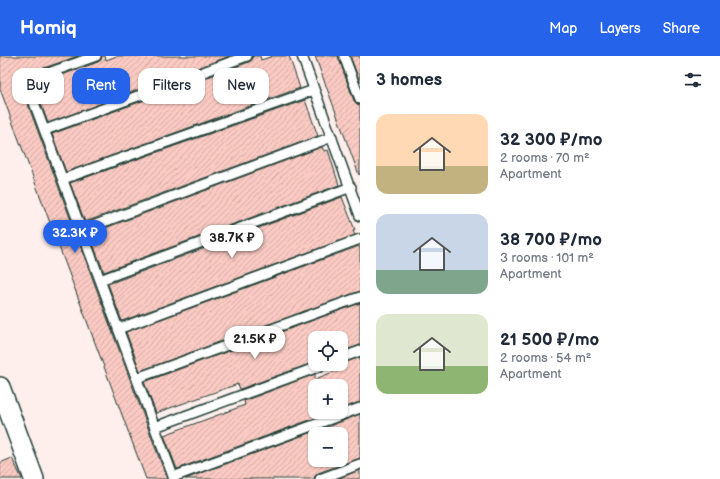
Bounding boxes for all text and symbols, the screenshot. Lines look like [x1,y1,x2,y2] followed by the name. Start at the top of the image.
[20,17,77,40] text: Homiq
[549,20,577,37] text: Map
[599,20,641,37] text: Layers
[663,20,700,37] text: Share
[12,68,64,104] chip: Buy
[72,68,130,104] chip: Rent
[138,68,205,104] chip: Filters
[213,68,269,104] chip: New
[682,69,704,91] icon: filters
[376,70,442,90] text: 3 homes
[408,130,456,178] icon: home
[500,130,602,150] text: 32 300 ₽/mo
[500,150,590,166] text: 2 rooms · 70 m²
[500,166,561,182] text: Apartment
[38,220,112,254] pin: 32.3K ₽
[52,225,98,241] text: 32.3K ₽
[195,225,269,259] pin: 38.7K ₽
[209,230,255,246] text: 38.7K ₽
[408,230,456,278] icon: home
[500,230,602,250] text: 38 700 ₽/mo
[500,250,594,266] text: 3 rooms · 101 m²
[500,266,561,282] text: Apartment
[218,326,292,360] pin: 21.5K ₽
[408,330,456,378] icon: home
[500,330,599,350] text: 21 500 ₽/mo
[233,331,277,347] text: 21.5K ₽
[308,331,348,467] map controls
[308,331,348,371] button: locate
[500,350,591,366] text: 2 rooms · 54 m²
[500,366,561,382] text: Apartment
[308,379,348,419] button: +
[308,427,348,467] button: −

